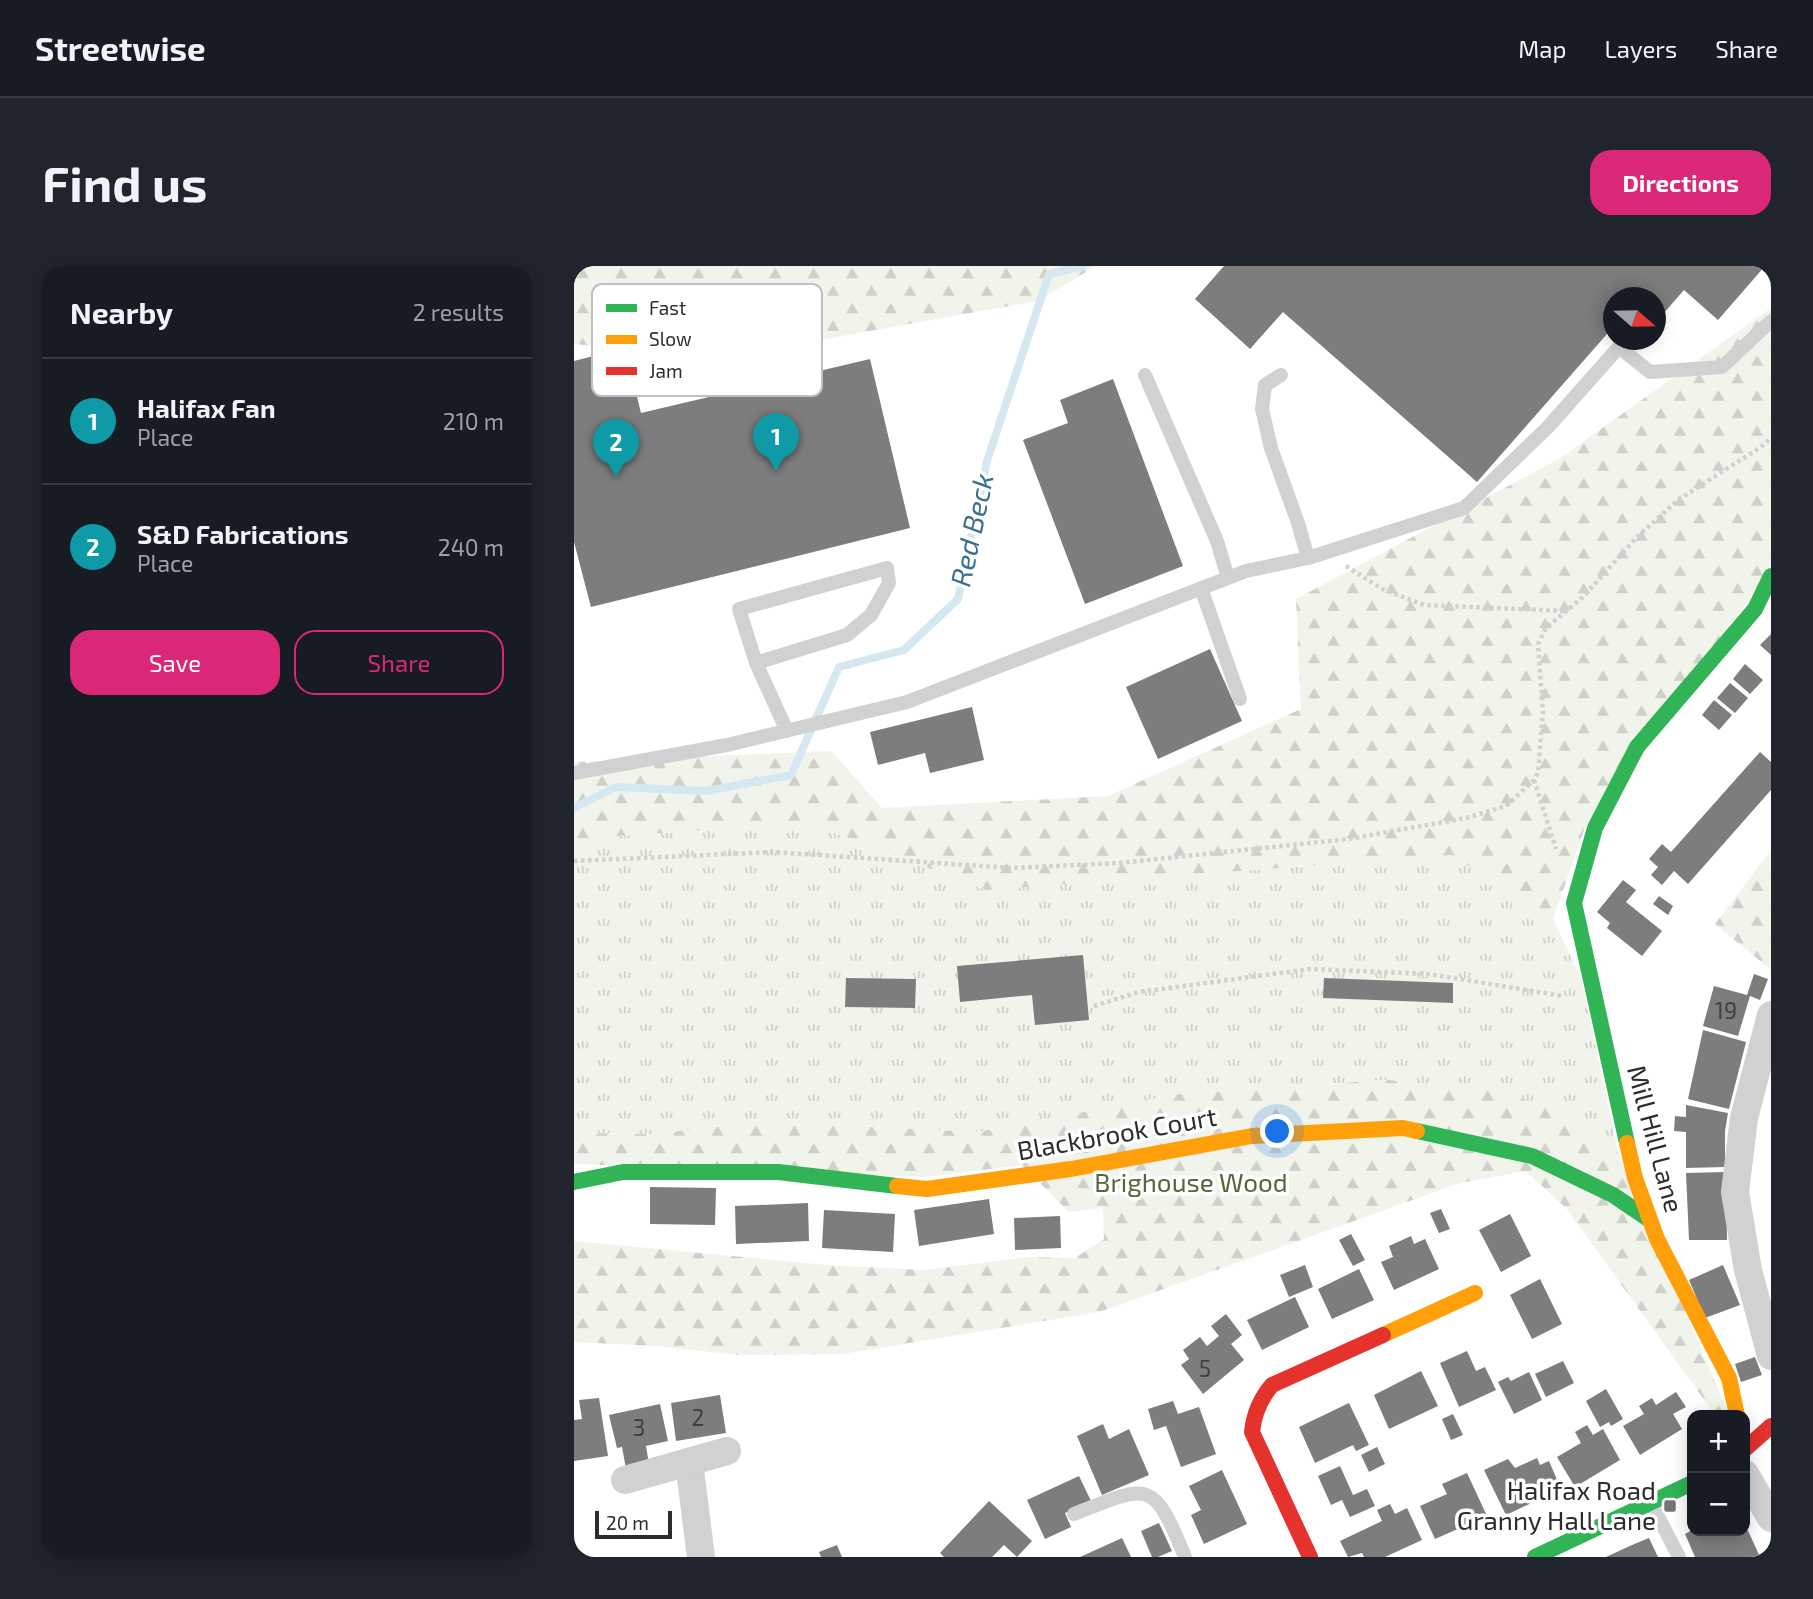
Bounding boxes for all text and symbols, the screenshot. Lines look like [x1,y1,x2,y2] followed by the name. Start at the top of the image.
[35,28,206,68] text: Streetwise
[1518,34,1566,63] text: Map
[1604,34,1677,63] text: Layers
[1715,34,1778,63] text: Share
[1590,150,1771,215] button: Directions
[42,153,207,212] text: Find us
[592,284,822,396] legend
[1603,287,1666,350] north arrow
[70,294,173,330] text: Nearby
[649,296,686,319] text: Fast
[413,298,504,326] text: 2 results
[649,327,692,350] text: Slow
[649,359,683,382] text: Jam
[137,392,276,423] text: Halifax Fan
[88,407,98,435] text: 1
[443,407,504,435] text: 210 m
[753,413,799,471] pin: 1
[593,419,639,477] pin: 2
[137,423,193,451] text: Place
[942,470,1000,590] water label: Red Beck
[137,518,349,549] text: S&D Fabrications
[86,533,100,561] text: 2
[438,533,504,561] text: 240 m
[137,549,193,577] text: Place
[70,630,280,695] button: Save
[294,630,504,695] button: Share
[1715,996,1737,1024] house number: 19
[1622,1062,1691,1216] street label: Mill Hill Lane
[1015,1100,1219,1165] street label: Blackbrook Court
[1260,1114,1294,1148] your location
[1094,1166,1288,1197] park label: Brighouse Wood
[1199,1354,1211,1382] house number: 5
[692,1403,704,1431] house number: 2
[1687,1410,1750,1536] map controls
[1687,1410,1750,1473] button: +
[633,1413,645,1441] house number: 3
[1687,1473,1750,1536] button: −
[1457,1474,1656,1535] place label: Halifax Road Granny Hall Lane
[1662,1498,1678,1514] marker: Halifax Road Granny Hall Lane
[595,1508,672,1540] scale bar
[606,1511,649,1534] text: 20 m

